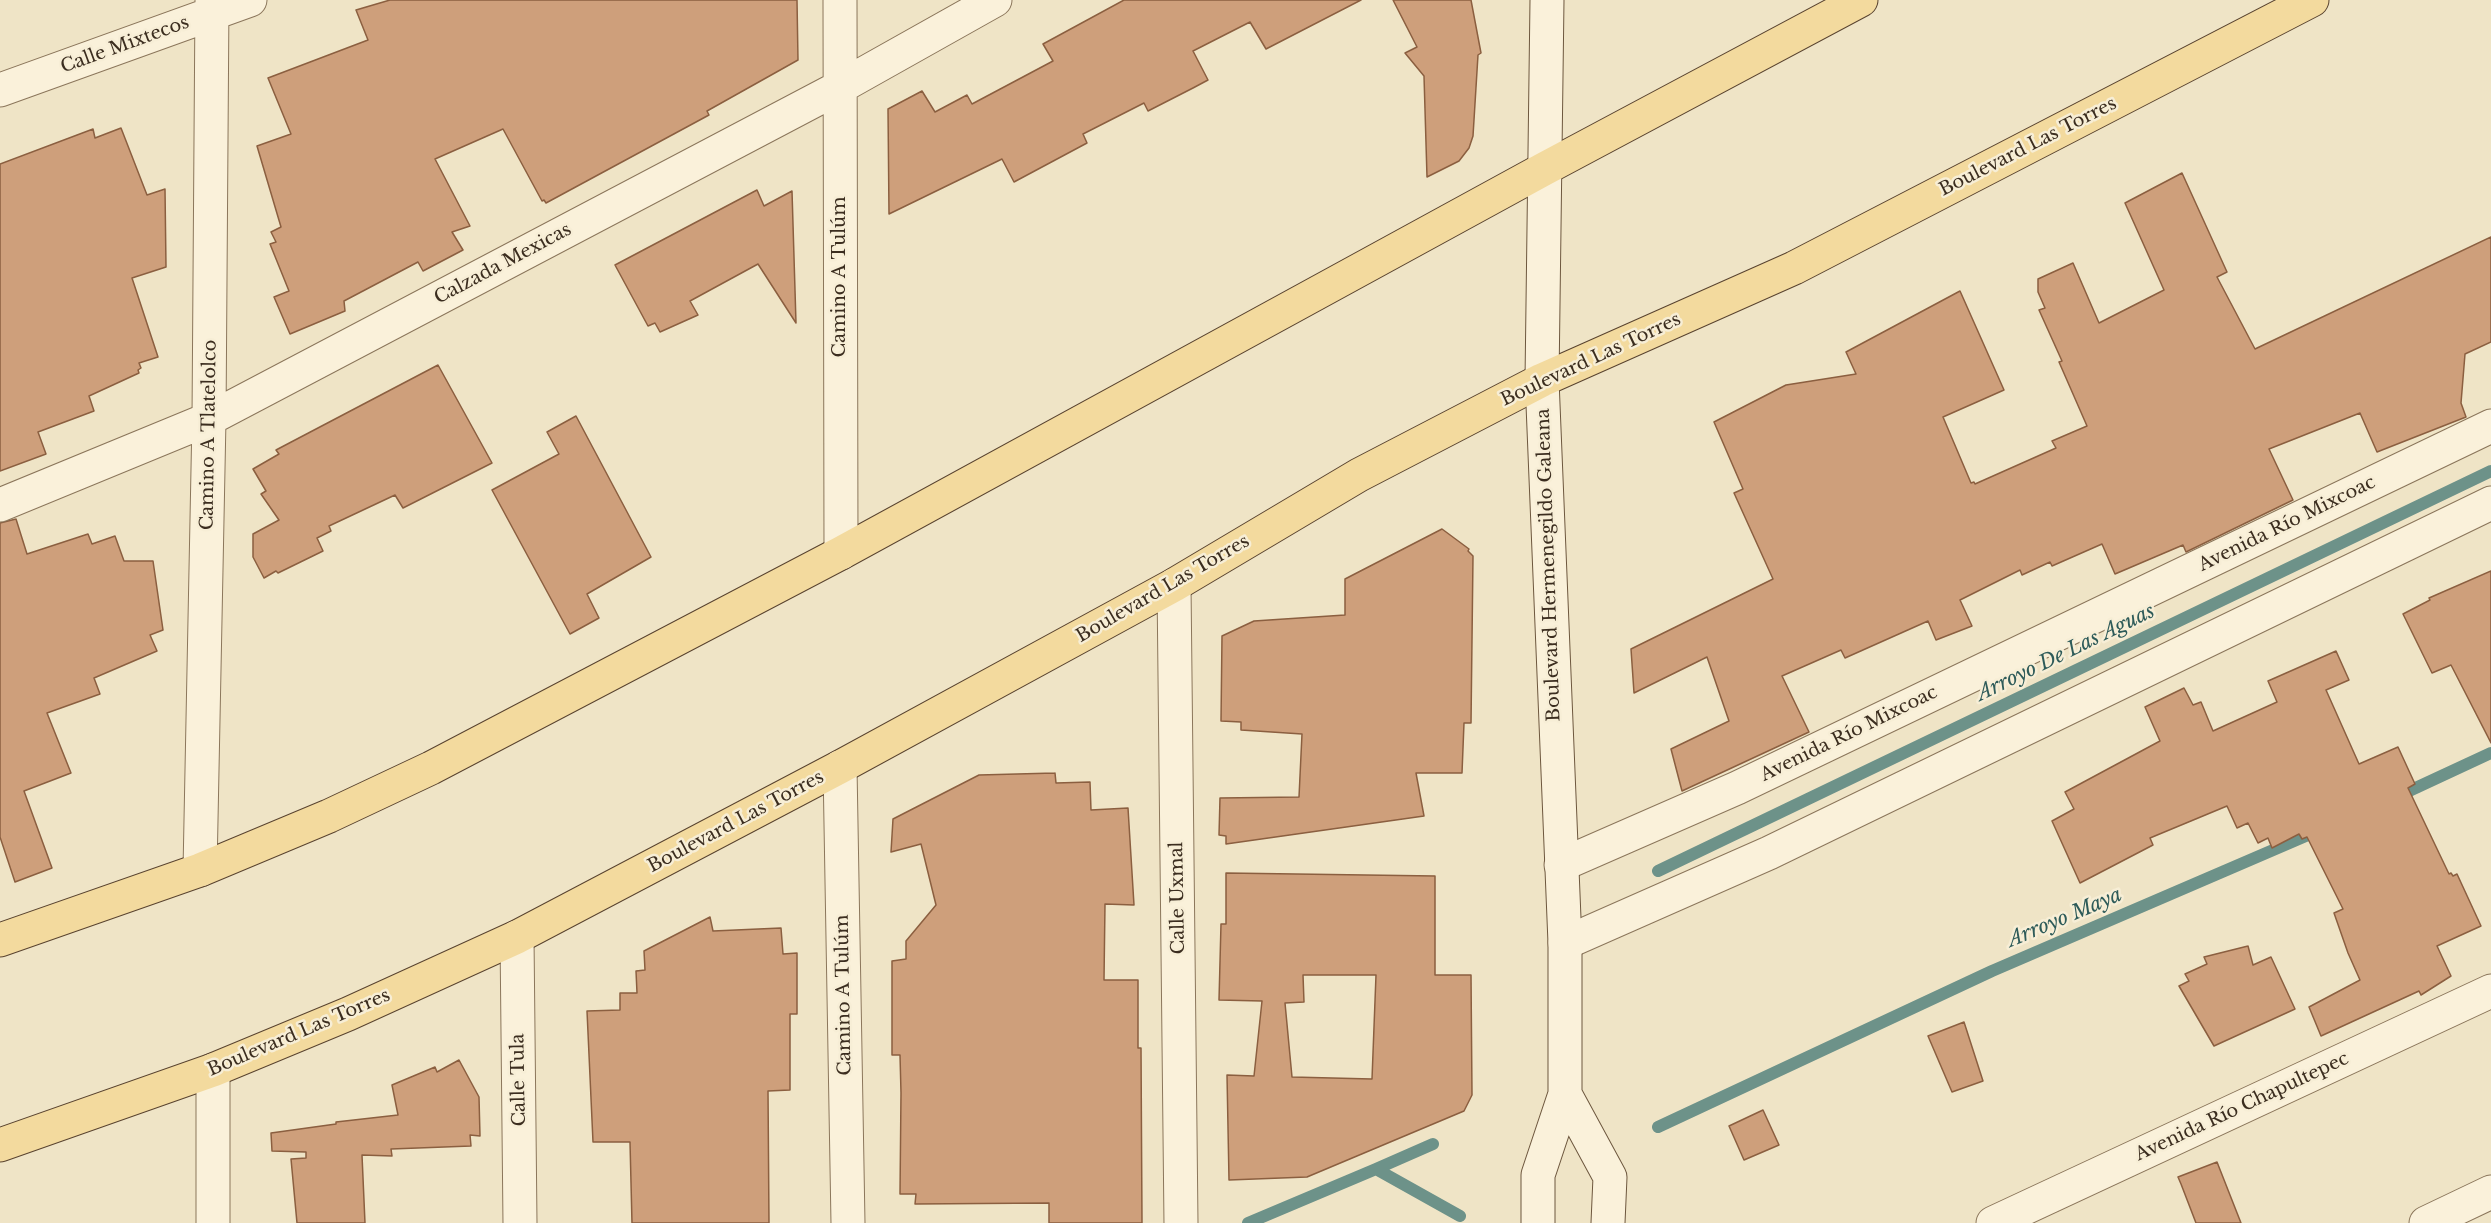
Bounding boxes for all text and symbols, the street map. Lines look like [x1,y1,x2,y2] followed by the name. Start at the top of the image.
[58,12,192,78] street label: Calle Mixtecos
[1936,93,2120,201] street label: Boulevard Las Torres
[829,197,851,357] street label: Camino A Tulúm
[431,219,575,309] street label: Calzada Mexicas
[1498,309,1684,411] street label: Boulevard Las Torres
[197,340,221,530] street label: Camino A Tlatelolco
[1533,408,1565,722] street label: Boulevard Hermenegildo Galeana
[2195,472,2379,576] street label: Avenida Río Mixcoac
[1073,531,1253,647] street label: Boulevard Las Torres
[1973,599,2159,707] water label: Arroyo De Las Aguas
[1757,682,1941,786] street label: Avenida Río Mixcoac
[644,766,828,878] street label: Boulevard Las Torres
[1166,841,1190,955] street label: Calle Uxmal
[2004,883,2126,953] water label: Arroyo Maya
[832,914,856,1076] street label: Camino A Tulúm
[205,985,393,1081] street label: Boulevard Las Torres
[507,1033,531,1127] street label: Calle Tula
[2132,1048,2352,1166] street label: Avenida Río Chapultepec

